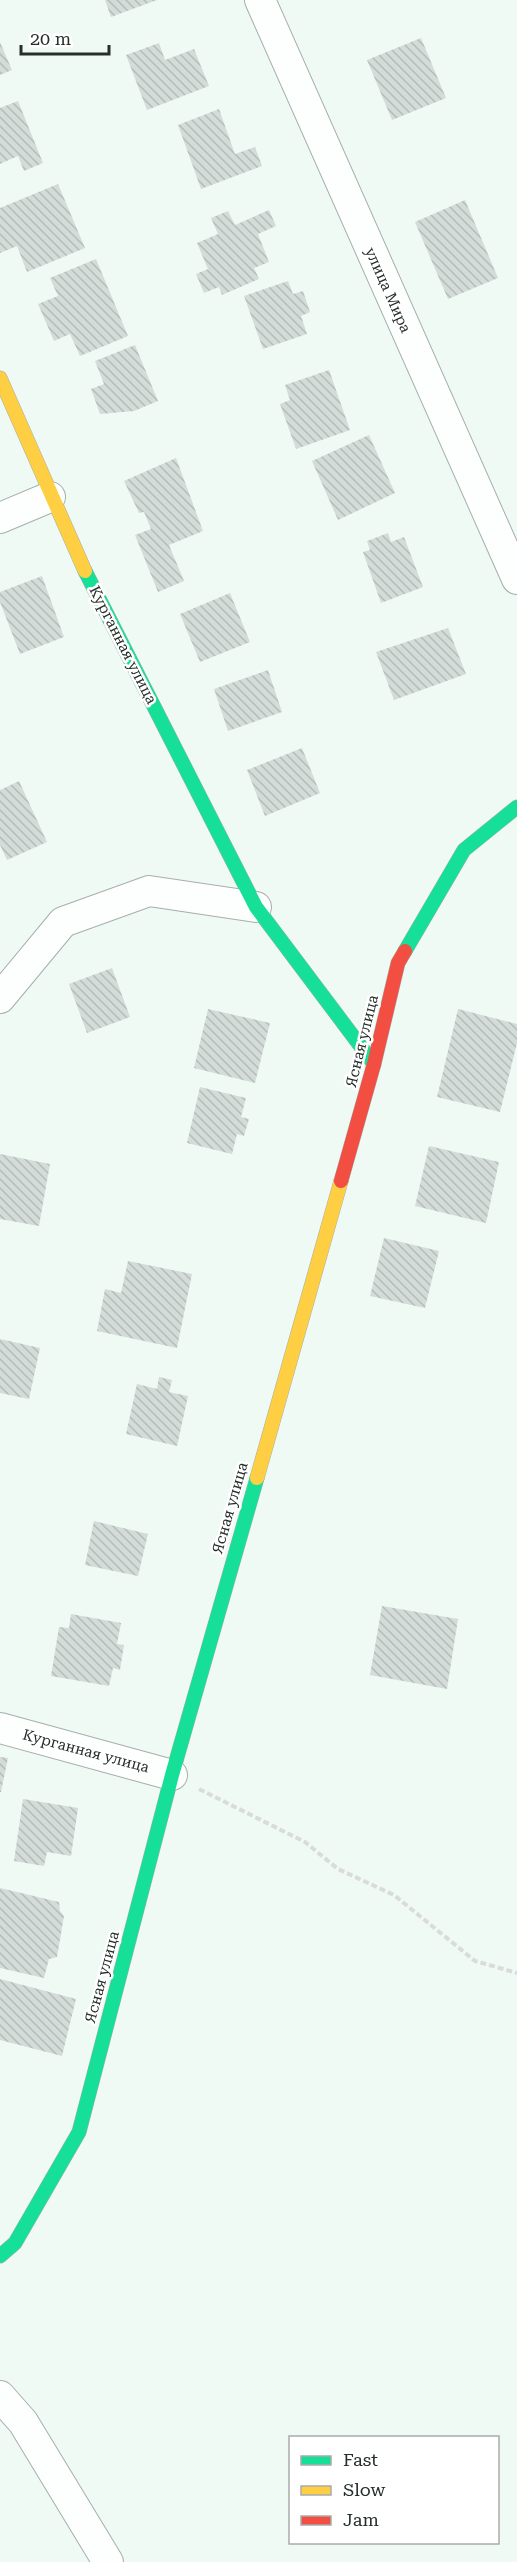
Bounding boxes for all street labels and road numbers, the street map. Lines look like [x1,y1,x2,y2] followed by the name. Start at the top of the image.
[361,244,415,336] street label: улица Мира
[85,583,161,707] street label: Курганная улица
[342,993,382,1089] street label: Ясная улица
[208,1460,252,1556] street label: Ясная улица
[21,1725,151,1777] street label: Курганная улица
[81,1929,123,2025] street label: Ясная улица

